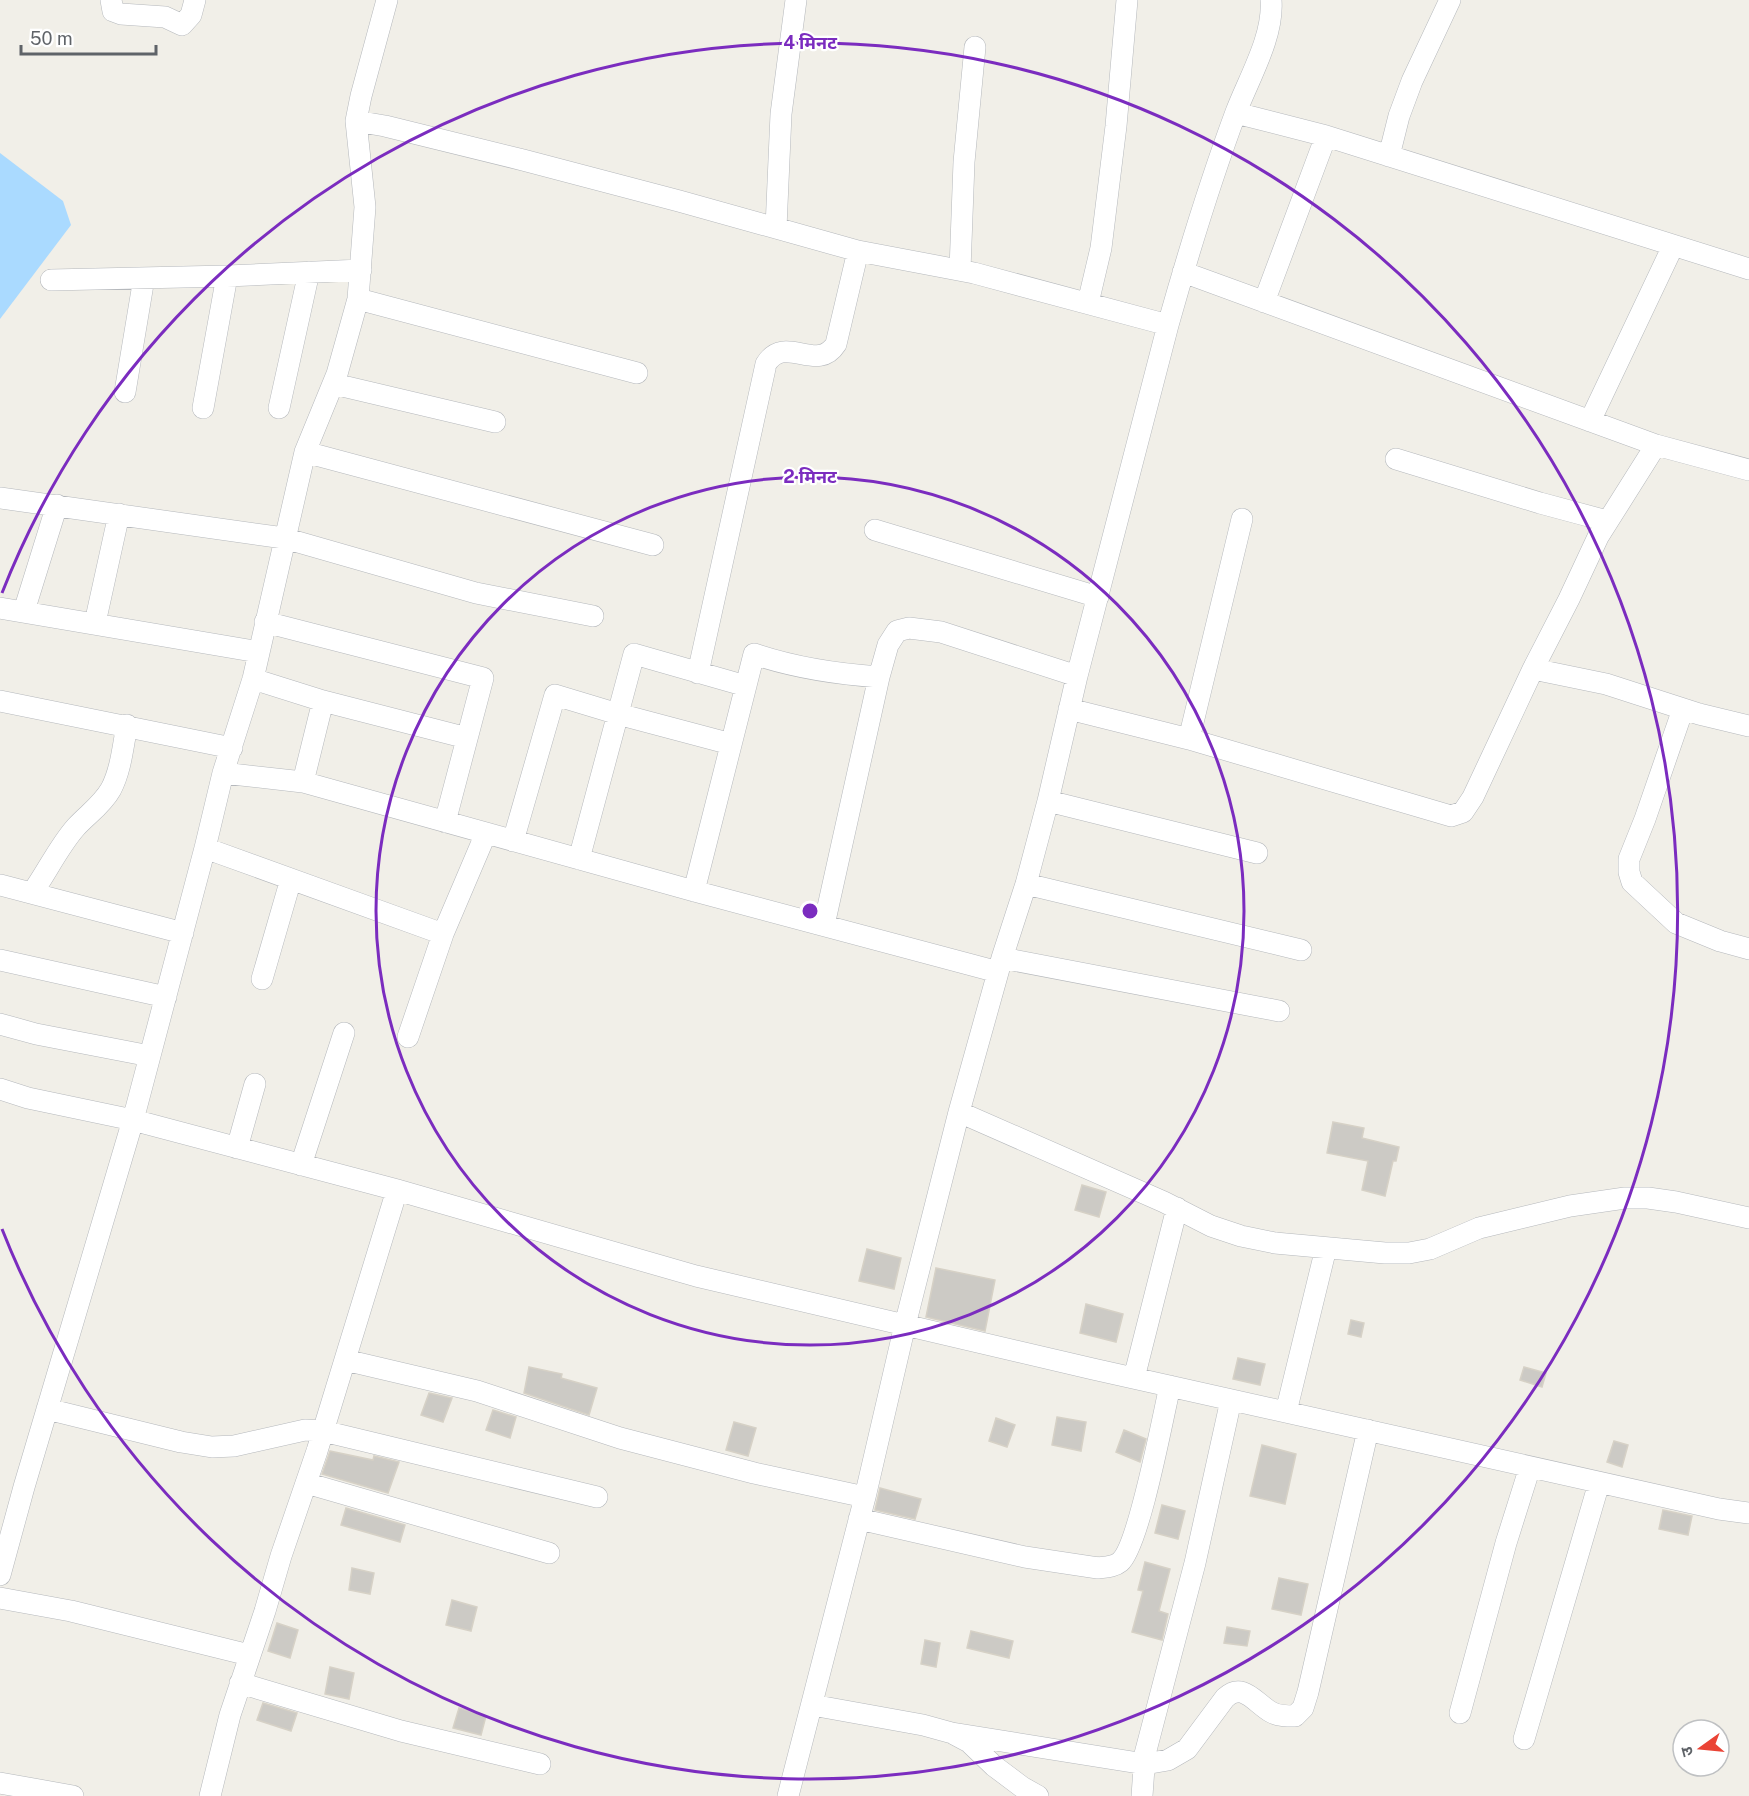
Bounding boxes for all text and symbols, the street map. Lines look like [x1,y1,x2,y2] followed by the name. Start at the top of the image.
[21,18,156,56] scale bar
[30,28,73,49] text: 50 m
[783,32,837,53] text: 4 मिनट
[783,466,837,487] text: 2 मिनट
[800,901,820,921] centre of rings
[1671,1718,1731,1778] north arrow
[1676,1744,1697,1759] text: उ

